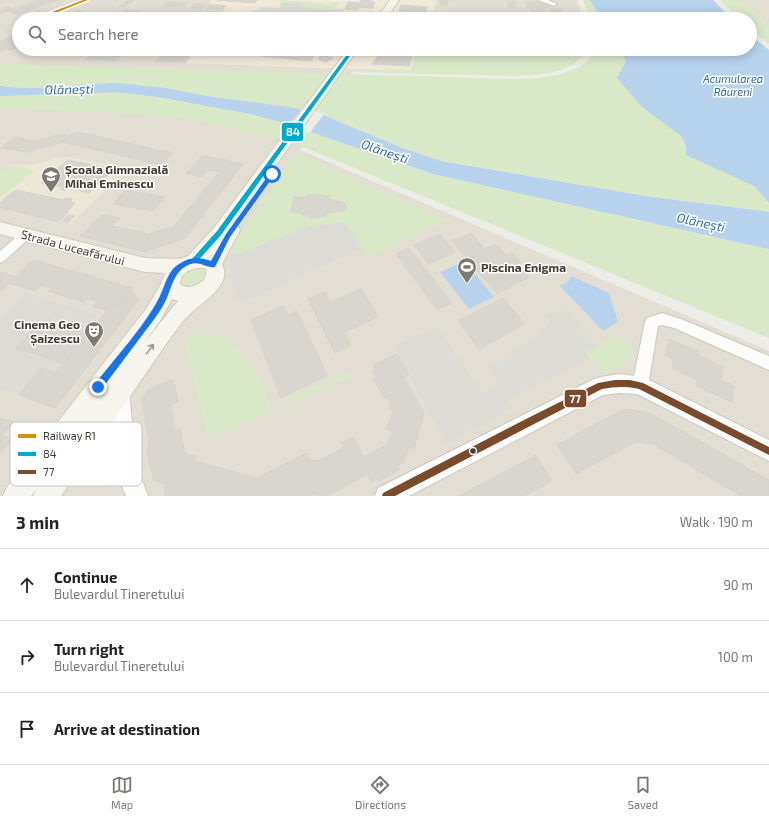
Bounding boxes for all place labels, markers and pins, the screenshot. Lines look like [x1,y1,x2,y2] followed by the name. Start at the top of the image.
[65,162,168,190] place label: Școala Gimnazială Mihai Eminescu
[40,165,62,193] school or university icon: Școala Gimnazială Mihai Eminescu
[456,256,478,284] sports icon: Piscina Enigma
[481,260,566,274] place label: Piscina Enigma
[14,317,80,347] place label: Cinema Geo Șaizescu
[83,320,105,348] theatre icon: Cinema Geo Șaizescu
[468,446,478,456] unlabelled marker

